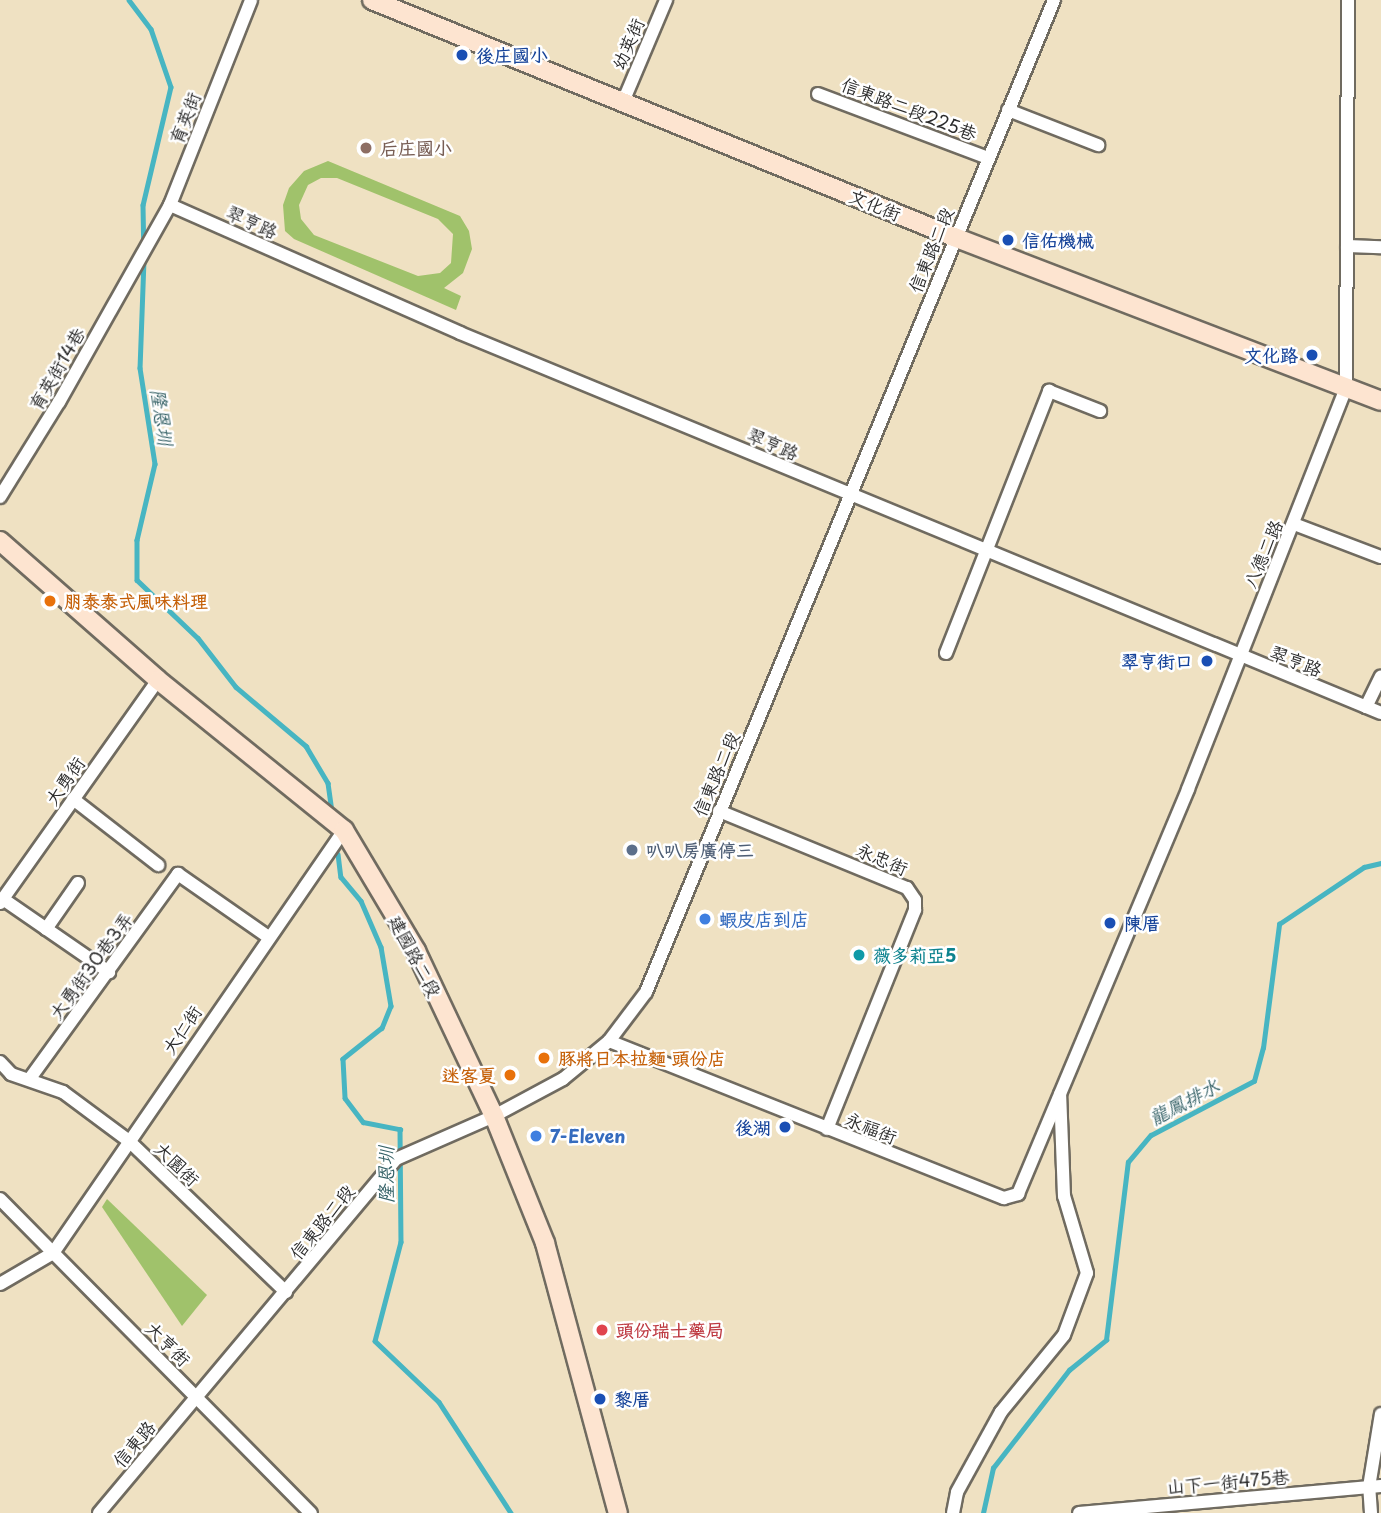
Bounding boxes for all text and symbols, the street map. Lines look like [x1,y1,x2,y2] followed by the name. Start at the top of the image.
[608,15,648,73] street label: 幼英街
[476,44,548,66] place label: 後庄國小
[454,47,470,63] marker: 後庄國小
[838,73,980,145] street label: 信東路二段225巷
[165,89,205,147] street label: 育英街
[380,137,452,159] place label: 后庄國小
[358,140,374,156] marker: 后庄國小
[846,185,904,225] street label: 文化街
[223,201,281,243] street label: 翠亨路
[904,204,958,296] street label: 信東路二段
[1022,229,1094,251] place label: 信佑機械
[1000,232,1016,248] marker: 信佑機械
[25,324,89,414] street label: 育英街14巷
[1244,344,1298,366] place label: 文化路
[1304,347,1320,363] marker: 文化路
[147,387,177,447] water label: 隆恩圳
[744,424,802,464] street label: 翠亨路
[1239,517,1287,591] street label: 八德二路
[64,590,208,612] place label: 朋泰泰式風味料理
[42,593,58,609] marker: 朋泰泰式風味料理
[1267,641,1325,681] street label: 翠亨路
[1121,650,1193,672] place label: 翠亨街口
[1199,653,1215,669] marker: 翠亨街口
[688,728,744,820] street label: 信東路二段
[41,753,89,809] street label: 大勇街
[646,839,754,861] place label: 叭叭房廣停三
[853,839,911,879] street label: 永忠街
[624,842,640,858] marker: 叭叭房廣停三
[45,908,137,1024] street label: 大勇街30巷3弄
[719,908,809,930] place label: 蝦皮店到店
[384,911,446,1001] street label: 建國路二段
[697,911,713,927] marker: 蝦皮店到店
[1124,912,1160,934] place label: 陳厝
[1102,915,1118,931] marker: 陳厝
[873,944,957,966] place label: 薇多莉亞5
[851,947,867,963] marker: 薇多莉亞5
[158,1002,206,1058] street label: 大仁街
[558,1047,726,1069] place label: 豚將日本拉麵 頭份店
[536,1050,552,1066] marker: 豚將日本拉麵 頭份店
[442,1064,496,1086] place label: 迷客夏
[502,1067,518,1083] marker: 迷客夏
[1145,1074,1223,1130] water label: 龍鳳排水
[842,1108,900,1148] street label: 永福街
[735,1116,771,1138] place label: 後湖
[777,1119,793,1135] marker: 後湖
[550,1125,625,1147] place label: 7-Eleven
[528,1128,544,1144] marker: 7-Eleven
[150,1137,204,1191] street label: 大園街
[375,1147,397,1203] water label: 隆恩圳
[285,1180,359,1264] street label: 信東路二段
[141,1317,195,1371] street label: 大亨街
[616,1319,724,1341] place label: 頭份瑞士藥局
[594,1322,610,1338] marker: 頭份瑞士藥局
[614,1388,650,1410] place label: 黎厝
[592,1391,608,1407] marker: 黎厝
[108,1416,160,1472] street label: 信東路
[1166,1466,1290,1498] street label: 山下一街475巷

